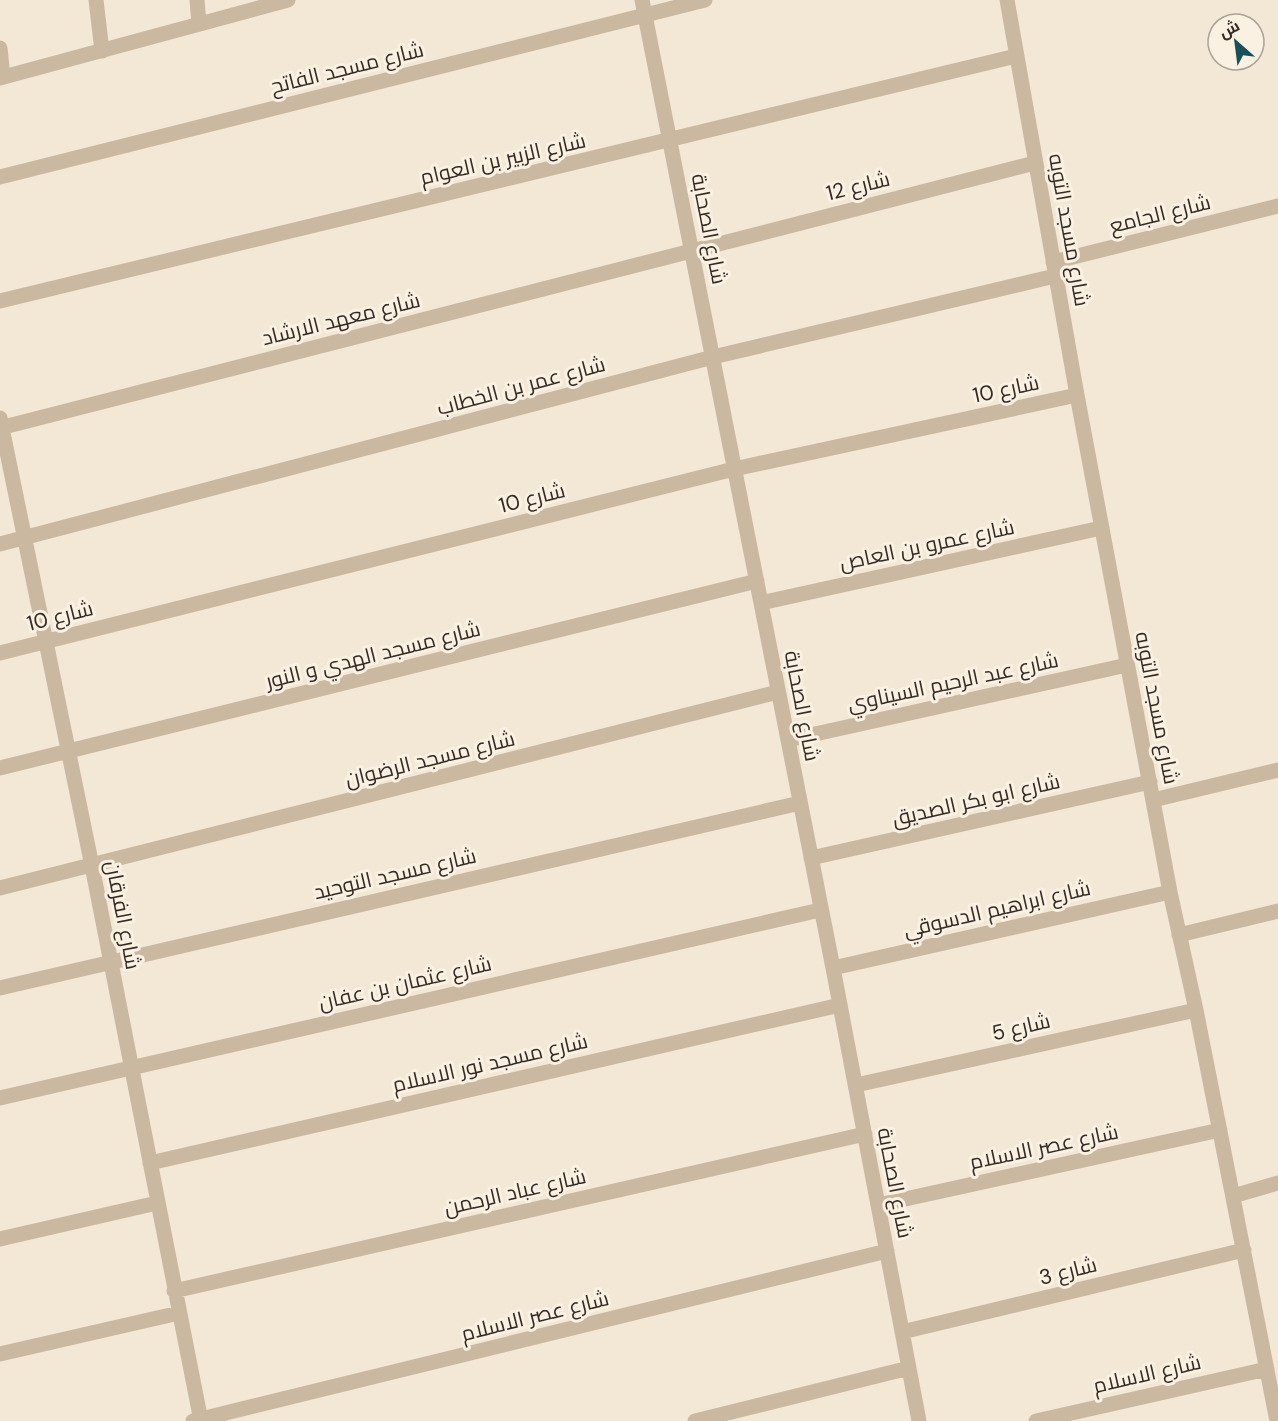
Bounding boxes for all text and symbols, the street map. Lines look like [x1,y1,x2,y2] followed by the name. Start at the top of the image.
[1206,12,1266,72] north arrow
[1215,15,1243,43] text: ش
[267,35,427,101] street label: شارع مسجد الفاتح
[417,126,589,192] street label: شارع الزبير بن العوام
[1042,151,1096,309] street label: شارع مسجد التوبه
[823,165,893,207] street label: شارع 12
[685,171,733,287] street label: شارع الصحابة
[1107,188,1213,240] street label: شارع الجامع
[259,286,423,352] street label: شارع معهد الارشاد
[434,350,608,422] street label: شارع عمر بن الخطاب
[970,368,1042,410] street label: شارع 10
[496,476,568,520] street label: شارع 10
[837,513,1017,577] street label: شارع عمرو بن العاص
[24,594,96,638] street label: شارع 10
[262,615,484,697] street label: شارع مسجد الهدي و النور
[1128,629,1186,787] street label: شارع مسجد التوبه
[845,646,1061,720] street label: شارع عبد الرحيم السيناوي
[778,648,826,764] street label: شارع الصحابة
[342,724,518,794] street label: شارع مسجد الرضوان
[889,767,1063,833] street label: شارع ابو بكر الصديق
[311,842,479,906] street label: شارع مسجد التوحيد
[99,858,147,972] street label: شارع الفرقان
[901,874,1094,946] street label: شارع ابراهيم الدسوقي
[316,949,494,1017] street label: شارع عثمان بن عفان
[989,1007,1053,1047] street label: شارع 5
[389,1027,591,1099] street label: شارع مسجد نور الاسلام
[967,1118,1121,1176] street label: شارع عصر الاسلام
[871,1125,919,1241] street label: شارع الصحابة
[441,1162,589,1222] street label: شارع عباد الرحمن
[1036,1250,1100,1292] street label: شارع 3
[458,1284,612,1348] street label: شارع عصر الاسلام
[1090,1348,1204,1400] street label: شارع الاسلام

